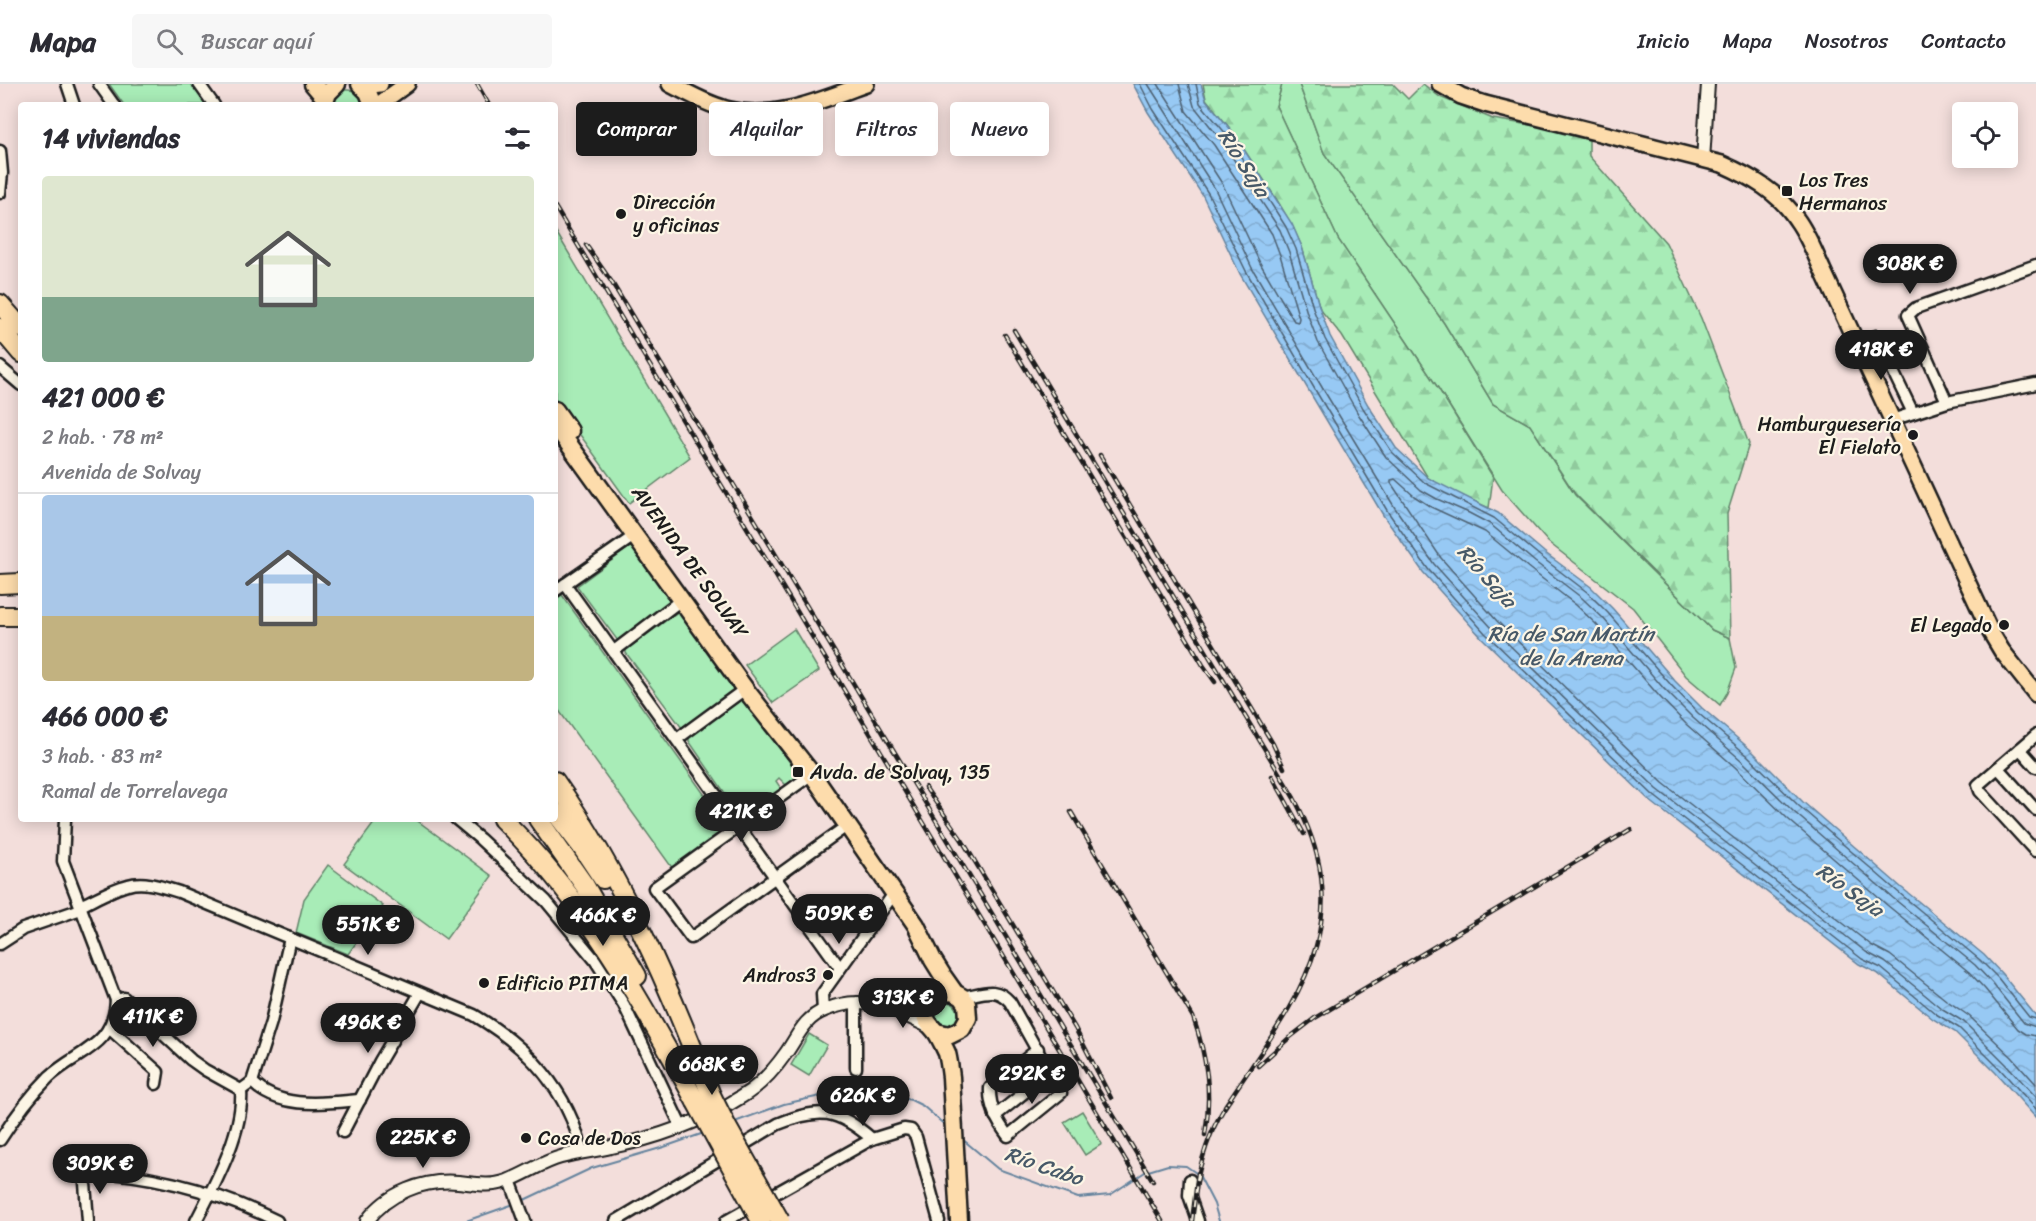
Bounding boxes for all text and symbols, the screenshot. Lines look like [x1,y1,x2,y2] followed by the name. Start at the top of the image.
[132,14,552,68] search box
[30,17,96,66] text: Mapa
[201,22,313,61] text: Buscar aquí
[1637,22,1689,60] text: Inicio
[1722,22,1772,60] text: Mapa
[1805,22,1888,60] text: Nosotros
[1921,22,2006,60] text: Contacto
[153,25,186,58] icon: search
[576,102,697,156] chip: Comprar
[709,102,823,156] chip: Alquilar
[835,102,938,156] chip: Filtros
[950,102,1049,156] chip: Nuevo
[1952,102,2018,168] map controls
[1952,102,2018,168] button: locate
[42,115,180,161] text: 14 viviendas
[1207,121,1282,207] water label: Río Saja
[501,122,534,155] icon: filters
[1799,163,1888,221] place label: Los Tres Hermanos
[1780,184,1794,198] marker: Los Tres Hermanos
[633,185,720,243] place label: Dirección y oficinas
[614,207,628,221] marker: Dirección y oficinas
[234,215,342,323] icon: home
[1861,244,1959,295] pin: 308K €
[1877,246,1943,281] text: 308K €
[1832,330,1930,381] pin: 418K €
[1849,332,1913,367] text: 418K €
[42,374,165,420] text: 421 000 €
[1758,407,1901,465] place label: Hamburguesería El Fielato
[42,420,164,455] text: 2 hab. · 78 m²
[1906,428,1920,442] marker: Hamburguesería El Fielato
[42,455,201,490] text: Avenida de Solvay
[622,477,758,647] street label: AVENIDA DE SOLVAY
[234,534,342,642] icon: home
[1448,535,1528,619] water label: Río Saja
[1910,608,1992,643] place label: El Legado
[1488,615,1657,677] water label: Ría de San Martín de la Arena
[1997,618,2011,632] marker: El Legado
[42,693,168,739] text: 466 000 €
[42,739,163,774] text: 3 hab. · 83 m²
[809,755,990,790] place label: Avda. de Solvay, 135
[791,765,805,779] marker: Avda. de Solvay, 135
[42,774,227,809] text: Ramal de Torrelavega
[692,792,790,843] pin: 421K €
[709,794,773,829] text: 421K €
[1808,853,1894,929] water label: Río Saja
[790,894,888,945] pin: 509K €
[554,896,652,947] pin: 466K €
[805,896,873,931] text: 509K €
[570,898,636,933] text: 466K €
[319,905,417,956] pin: 551K €
[336,907,400,942] text: 551K €
[742,958,816,993] place label: Andros3
[496,966,628,1001] place label: Edificio PITMA
[821,968,835,982] marker: Andros3
[477,976,491,990] marker: Edificio PITMA
[854,978,952,1029] pin: 313K €
[872,980,934,1015] text: 313K €
[104,997,202,1048] pin: 411K €
[123,999,183,1034] text: 411K €
[319,1003,417,1054] pin: 496K €
[335,1005,401,1040] text: 496K €
[663,1045,761,1096] pin: 668K €
[679,1047,745,1082] text: 668K €
[983,1054,1081,1105] pin: 292K €
[999,1056,1065,1091] text: 292K €
[814,1076,912,1127] pin: 626K €
[831,1078,895,1113] text: 626K €
[374,1118,472,1169] pin: 225K €
[390,1120,456,1155] text: 225K €
[538,1121,642,1156] place label: Cosa de Dos
[519,1131,533,1145] marker: Cosa de Dos
[1000,1135,1090,1198] water label: Río Cabo
[51,1144,149,1195] pin: 309K €
[67,1146,133,1181] text: 309K €

